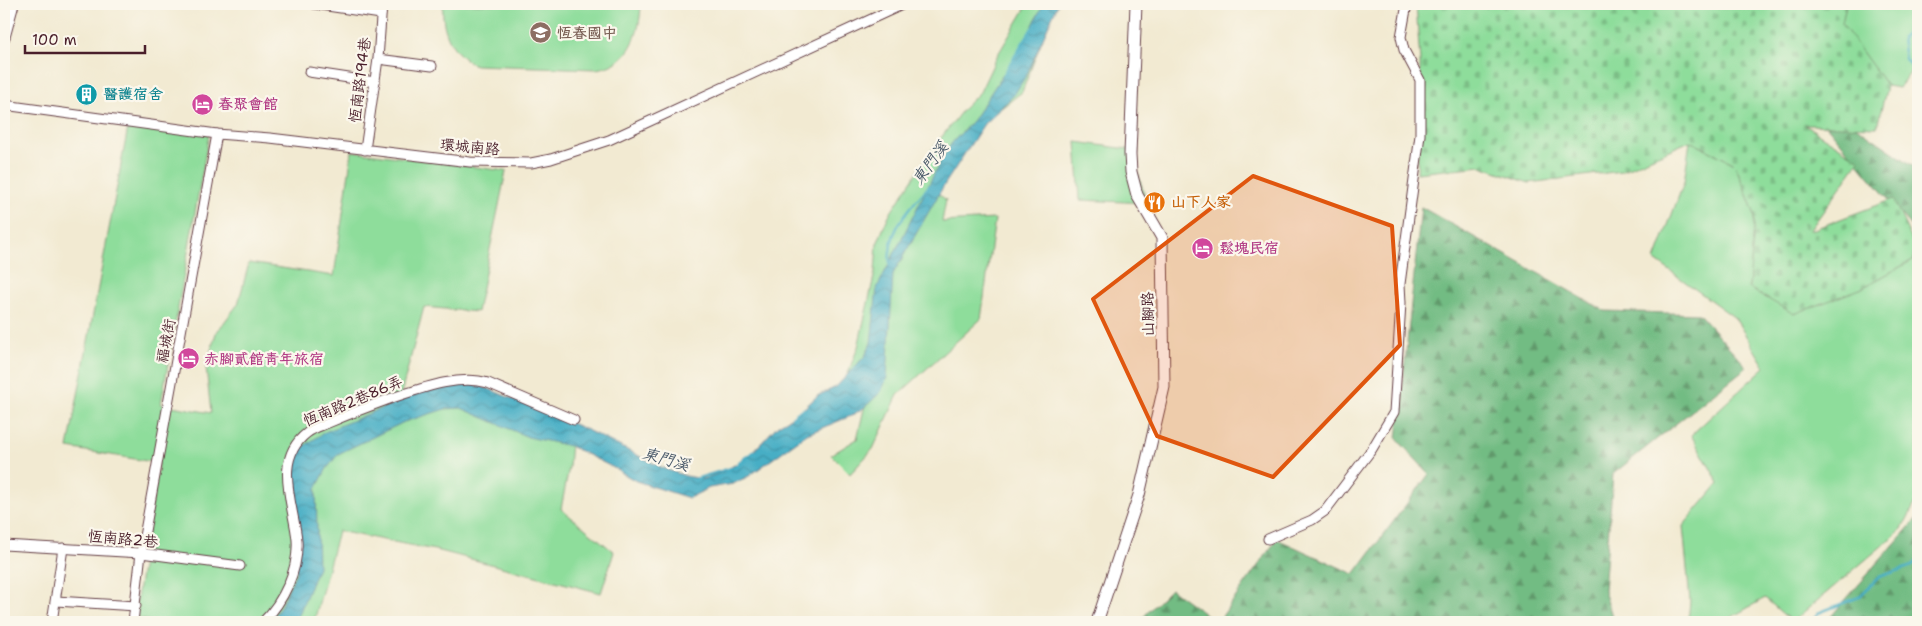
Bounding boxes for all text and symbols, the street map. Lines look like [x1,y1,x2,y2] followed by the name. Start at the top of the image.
[529,21,553,45] school or university icon: 恆春國中
[25,22,145,54] scale bar
[557,23,617,43] place label: 恆春國中
[32,30,77,50] text: 100 m
[345,36,375,124] street label: 恆南路194巷
[75,82,99,106] building icon: 醫護宿舍
[103,84,163,104] place label: 醫護宿舍
[190,92,214,116] hotel icon: 春聚會館
[218,94,278,114] place label: 春聚會館
[439,134,501,160] street label: 環城南路
[907,137,953,189] water label: 東門溪
[1143,190,1167,214] restaurant icon: 山下人家
[1171,192,1231,212] place label: 山下人家
[1191,236,1215,260] hotel icon: 鬆塊民宿
[1219,238,1279,258] place label: 鬆塊民宿
[1138,291,1158,337] street label: 山腳路
[152,317,180,365] street label: 福城街
[176,347,200,371] hotel icon: 赤腳貳館青年旅宿
[204,349,324,369] place label: 赤腳貳館青年旅宿
[300,371,406,431] street label: 恆南路2巷86弄
[640,442,693,476] water label: 東門溪
[87,526,159,552] street label: 恆南路2巷

